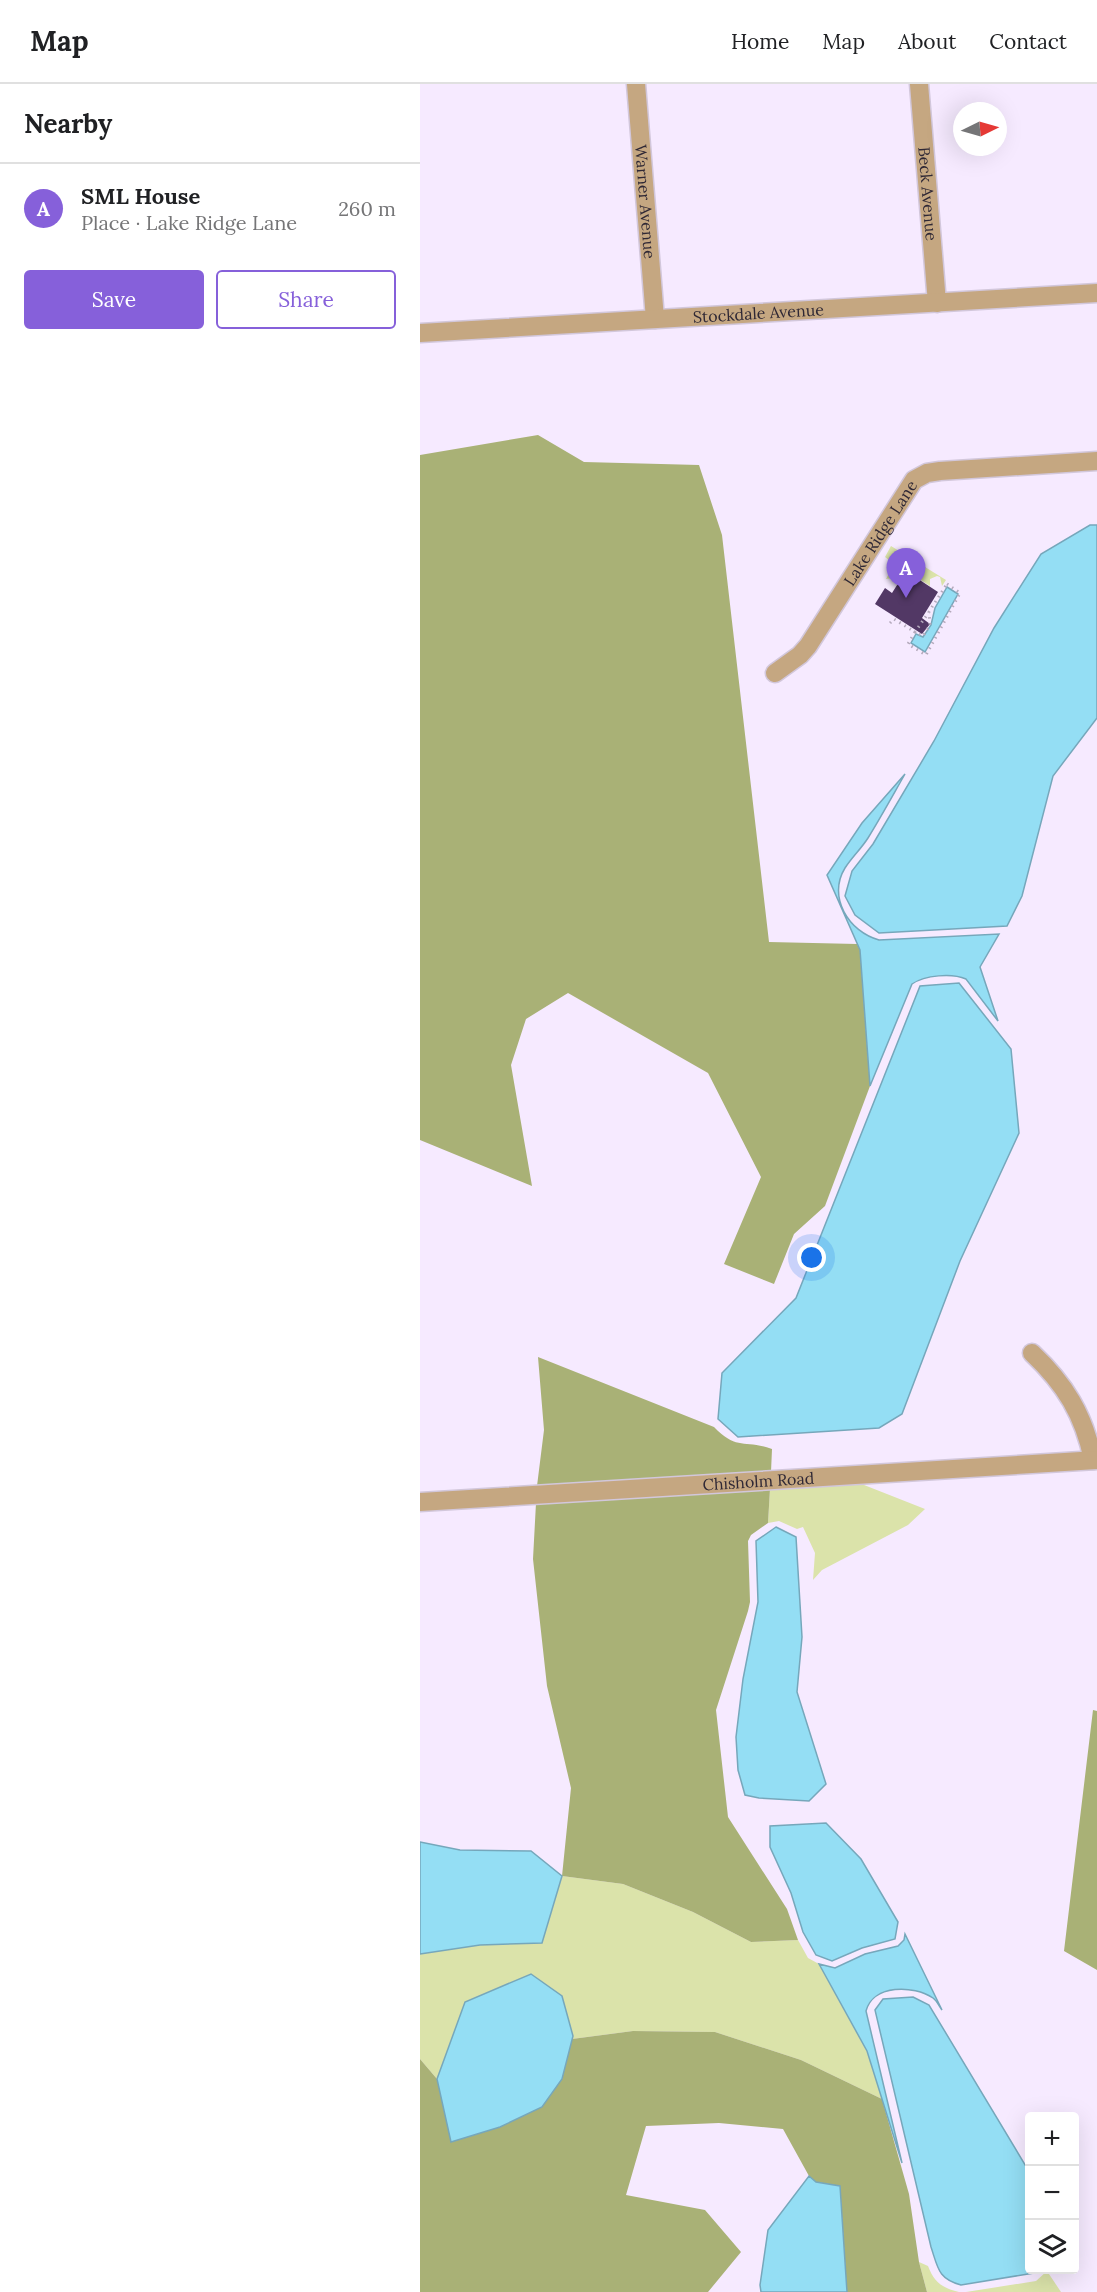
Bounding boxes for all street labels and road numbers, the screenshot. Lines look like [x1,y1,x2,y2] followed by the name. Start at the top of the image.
[631,144,660,260] street label: Warner Avenue
[914,146,942,242] street label: Beck Avenue
[692,299,825,327] street label: Stockdale Avenue
[839,476,921,589] street label: Lake Ridge Lane
[702,1468,815,1494] street label: Chisholm Road

